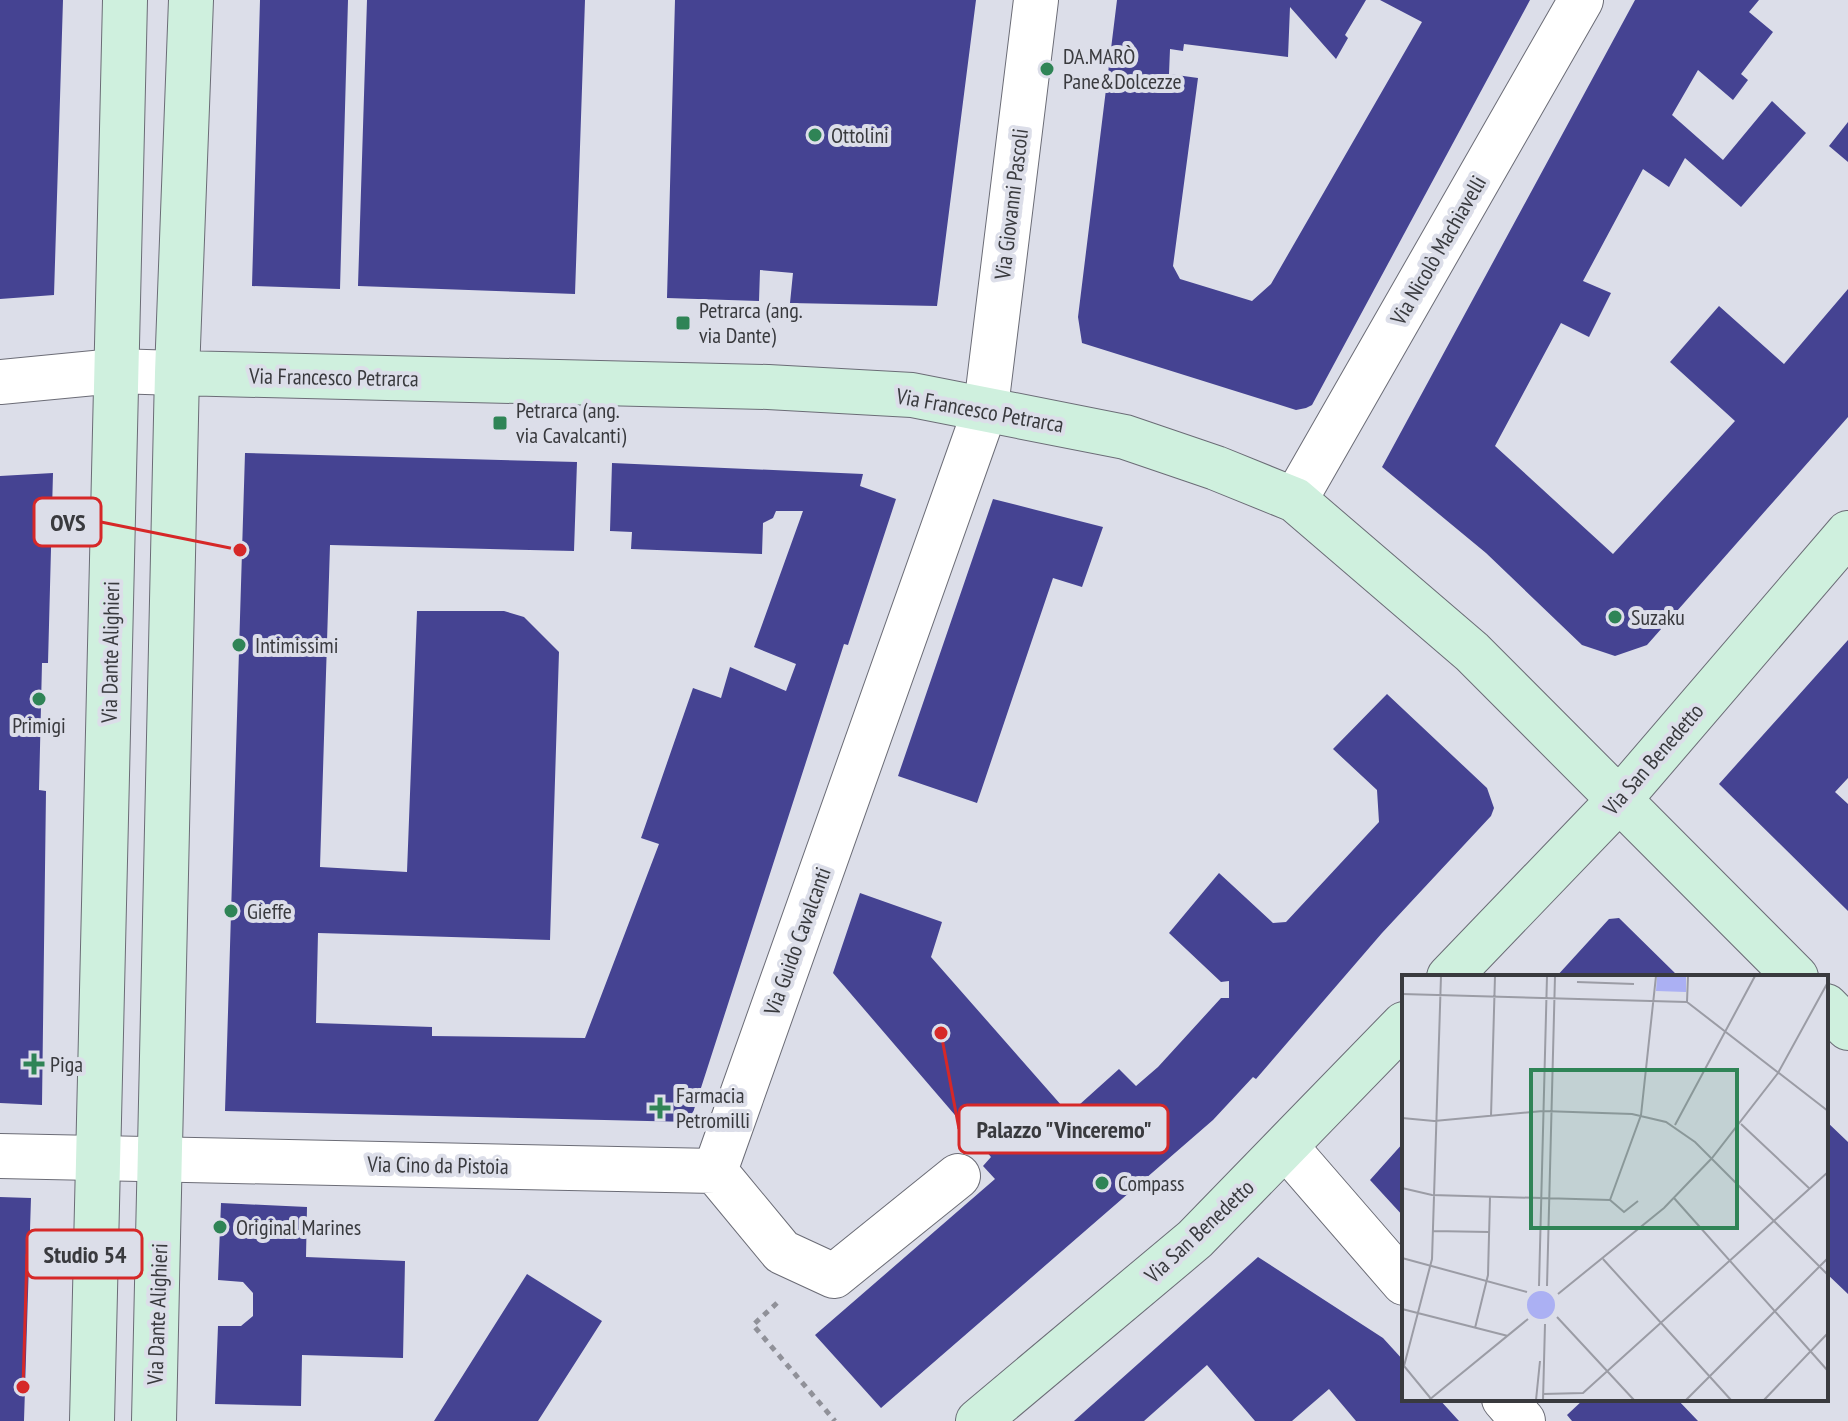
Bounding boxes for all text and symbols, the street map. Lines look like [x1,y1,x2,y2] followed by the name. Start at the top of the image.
[1063,42,1182,95] place label: DA.MARÒ Pane&Dolcezze
[1038,60,1056,78] marker: DA.MARÒ Pane&Dolcezze
[831,121,889,149] place label: Ottolini
[806,126,824,144] marker: Ottolini
[988,127,1034,282] street label: Via Giovanni Pascoli
[1383,170,1492,331] street label: Via Nicolò Machiavelli
[699,296,803,349] place label: Petrarca (ang. via Dante)
[674,314,692,332] marker: Petrarca (ang. via Dante)
[248,362,419,392] street label: Via Francesco Petrarca
[893,381,1066,439] street label: Via Francesco Petrarca
[516,396,627,449] place label: Petrarca (ang. via Cavalcanti)
[491,414,509,432] marker: Petrarca (ang. via Cavalcanti)
[34,498,101,546] callout: OVS
[50,507,86,538] text: OVS
[95,581,125,724] street label: Via Dante Alighieri
[1631,603,1685,631] place label: Suzaku
[1606,608,1624,626] marker: Suzaku
[255,631,338,659] place label: Intimissimi
[230,636,248,654] marker: Intimissimi
[30,690,48,708] marker: Primigi
[1596,697,1709,821] street label: Via San Benedetto
[12,711,66,739] place label: Primigi
[757,863,837,1020] street label: Via Guido Cavalcanti
[247,897,292,925] place label: Gieffe
[222,902,240,920] marker: Gieffe
[1402,975,1828,1401] inset map
[50,1050,83,1078] place label: Piga
[25,1055,43,1073] marker: Piga
[676,1081,750,1134] place label: Farmacia Petromilli
[651,1099,669,1117] marker: Farmacia Petromilli
[959,1105,1168,1153] callout: Palazzo "Vinceremo"
[976,1114,1152,1145] text: Palazzo "Vinceremo"
[366,1150,509,1180] street label: Via Cino da Pistoia
[1118,1169,1185,1197] place label: Compass
[1138,1173,1259,1289] street label: Via San Benedetto
[1093,1174,1111,1192] marker: Compass
[236,1213,361,1241] place label: Original Marines
[211,1218,229,1236] marker: Original Marines
[27,1230,142,1278] callout: Studio 54
[44,1239,127,1270] text: Studio 54
[141,1243,173,1386] street label: Via Dante Alighieri

